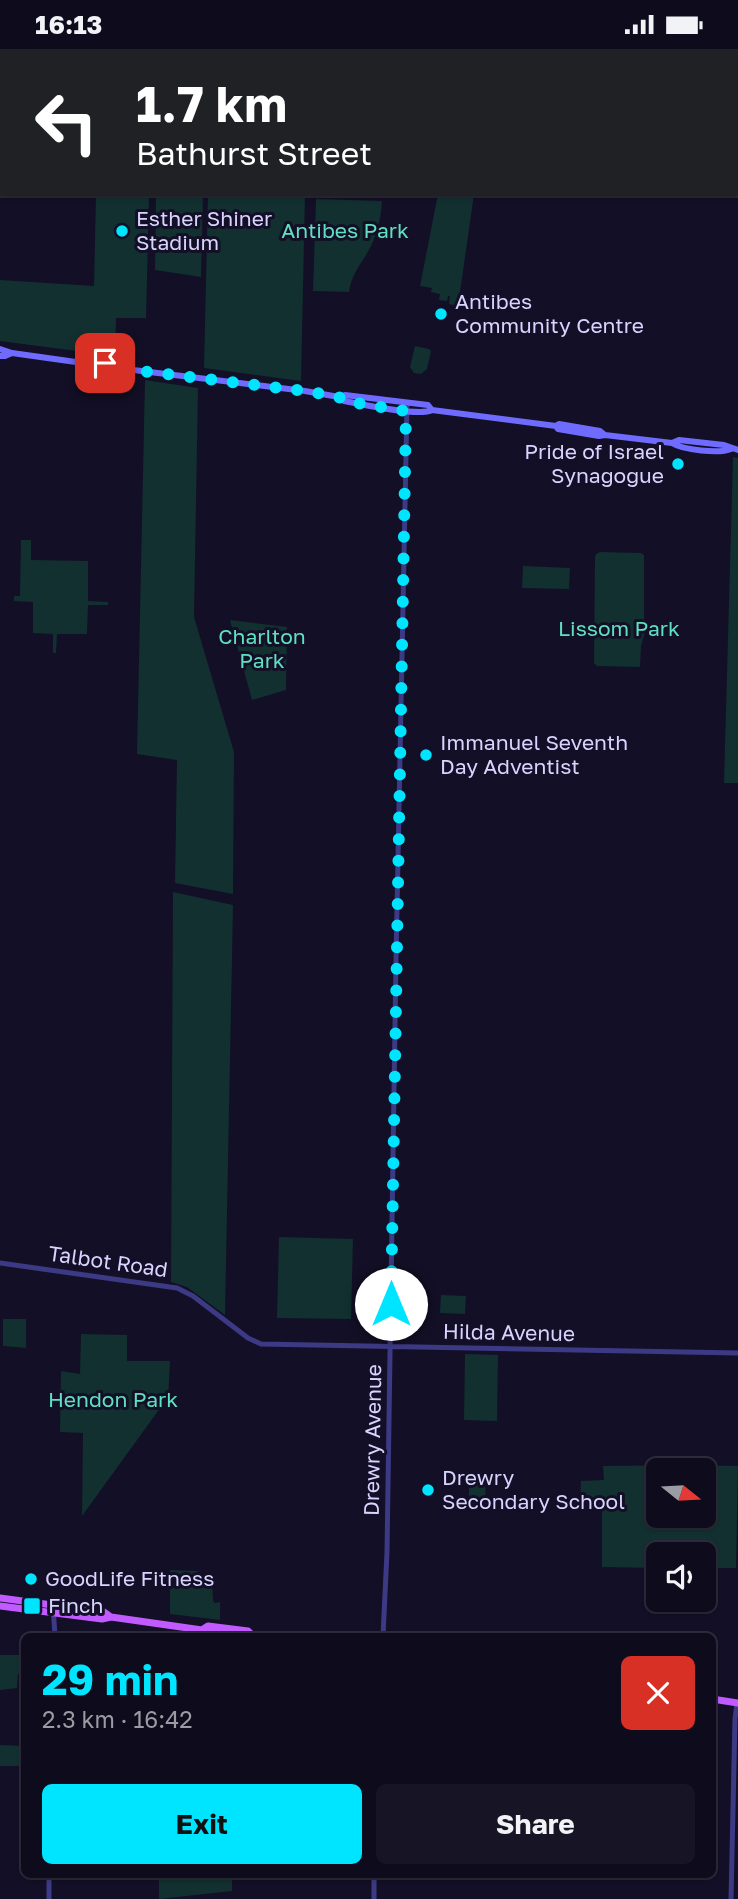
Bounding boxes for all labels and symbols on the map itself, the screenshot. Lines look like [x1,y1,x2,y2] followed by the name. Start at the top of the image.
[136,205,272,255] place label: Esther Shiner Stadium
[281,217,409,243] park label: Antibes Park
[114,223,130,239] marker: Esther Shiner Stadium
[455,288,644,338] place label: Antibes Community Centre
[433,306,449,322] marker: Antibes Community Centre
[75,333,135,393] pin
[524,438,664,488] place label: Pride of Israel Synagogue
[670,456,686,472] marker: Pride of Israel Synagogue
[558,615,680,641] park label: Lissom Park
[218,623,306,673] park label: Charlton Park
[440,729,628,779] place label: Immanuel Seventh Day Adventist
[418,747,434,763] marker: Immanuel Seventh Day Adventist
[47,1240,170,1282] street label: Talbot Road
[354,1267,428,1341] position arrow
[443,1318,575,1346] street label: Hilda Avenue
[358,1364,386,1516] street label: Drewry Avenue
[48,1386,178,1412] park label: Hendon Park
[646,1458,716,1528] north arrow
[442,1464,625,1514] place label: Drewry Secondary School
[420,1482,436,1498] marker: Drewry Secondary School
[45,1565,214,1591] place label: GoodLife Fitness
[23,1571,39,1587] marker: GoodLife Fitness
[48,1592,103,1618] place label: Finch
[22,1596,42,1616] marker: Finch

